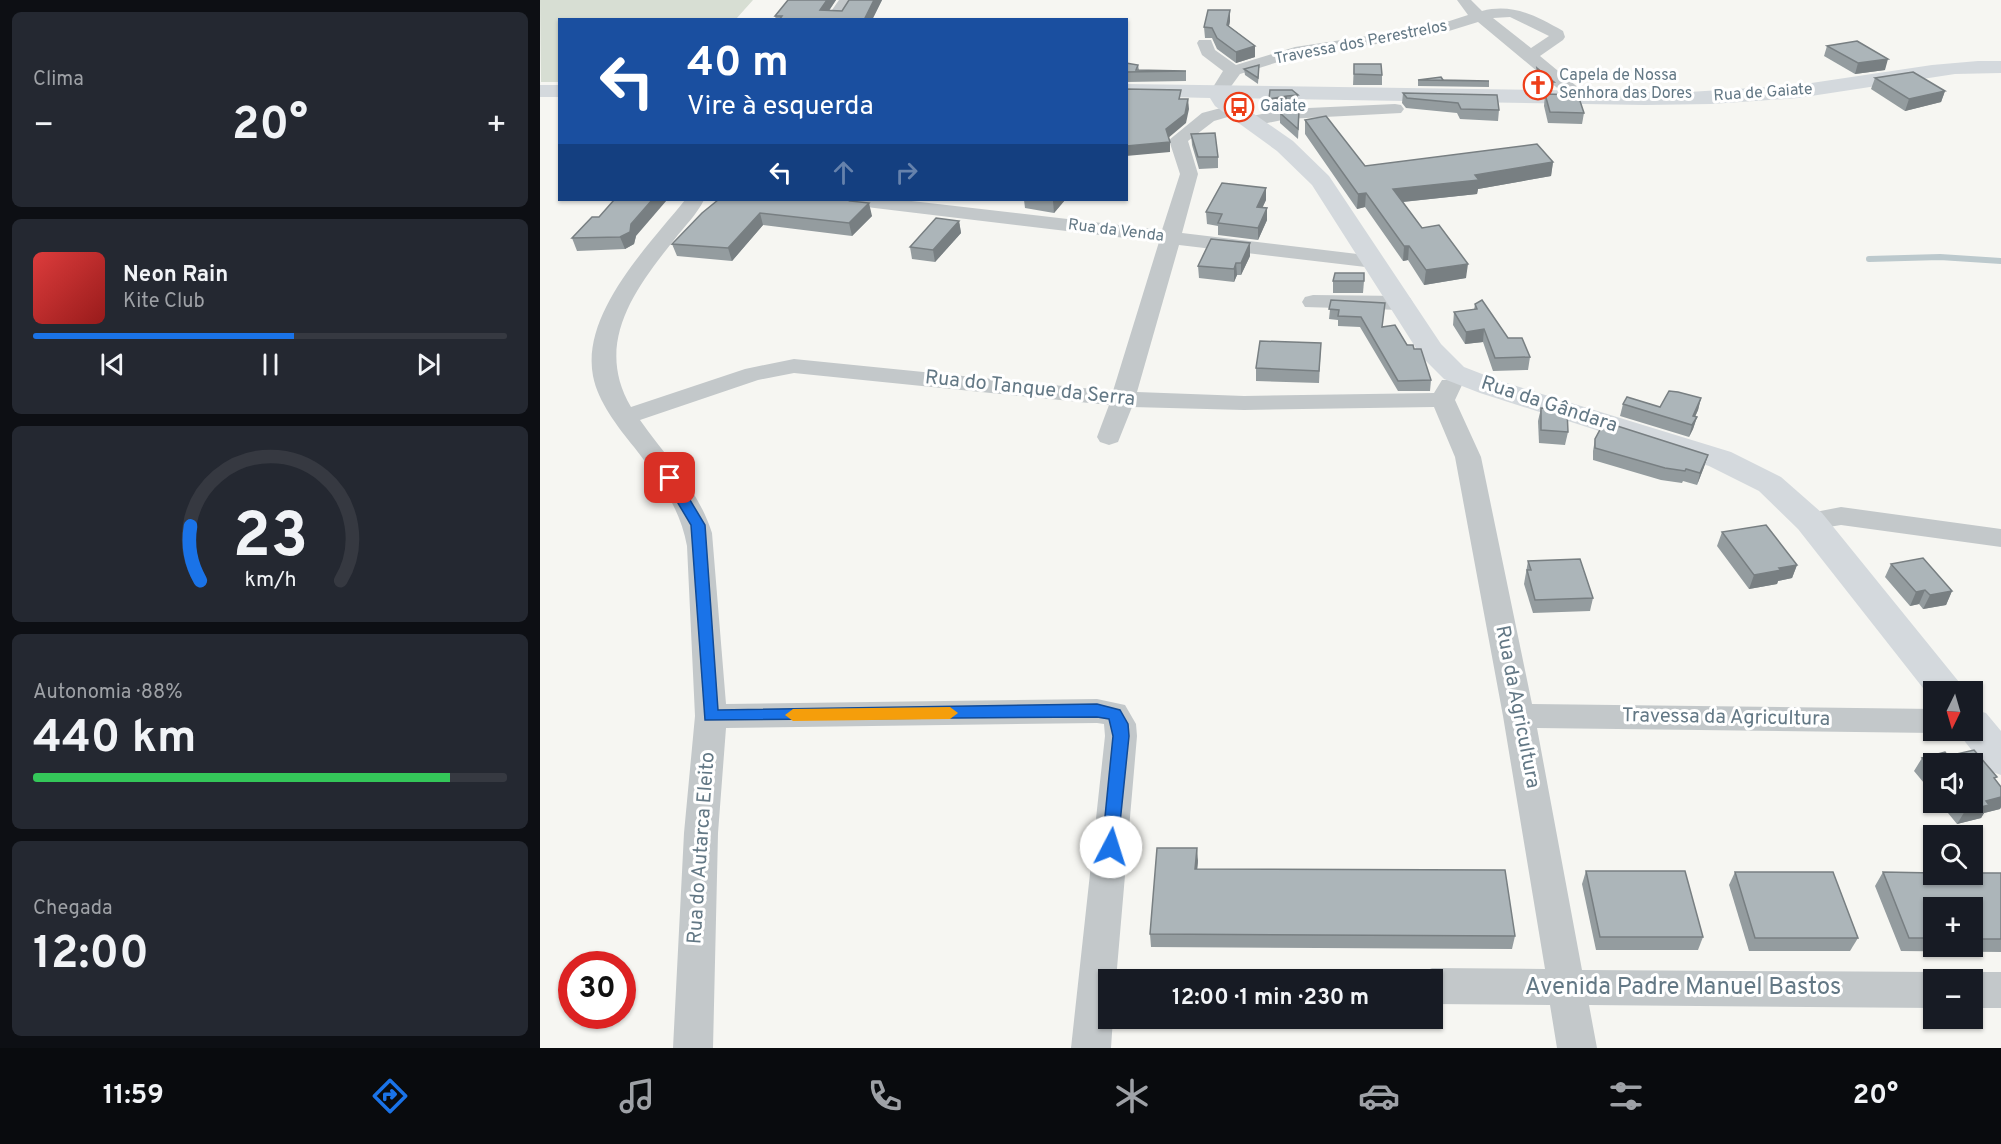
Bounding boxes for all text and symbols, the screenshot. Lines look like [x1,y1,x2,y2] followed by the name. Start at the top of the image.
[1273,16,1449,70] street label: Travessa dos Perestrelos
[687,38,789,91] text: 40 m
[588,42,666,120] icon: left
[1559,66,1692,104] place label: Capela de Nossa Senhora das Dores
[33,67,84,93] text: Clima
[1522,69,1554,101] church icon: Capela de Nossa Senhora das Dores
[1713,80,1813,106] street label: Rua de Gaiate
[687,90,874,124] text: Vire à esquerda
[1223,91,1255,123] bus stop icon: Gaiate
[1260,97,1306,117] place label: Gaiate
[232,98,308,155] text: 20°
[33,106,54,148] text: −
[486,106,507,148] text: +
[764,156,797,189] icon: left
[827,156,860,189] icon: ahead
[890,156,923,189] icon: right
[1067,215,1165,247] street label: Rua da Venda
[123,262,228,289] text: Neon Rain
[123,289,205,315] text: Kite Club
[96,348,129,381] icon: previous
[254,348,287,381] icon: pause
[412,348,445,381] icon: next
[924,365,1136,413] street label: Rua do Tanque da Serra
[1478,371,1620,439] street label: Rua da Gândara
[644,452,695,503] pin
[653,461,686,494] icon: arrive
[232,500,308,579] text: 23
[244,567,296,594] text: km/h
[1488,623,1546,791] street label: Rua da Agricultura
[33,680,183,706] text: Autonomia · 88%
[1923,681,1983,741] north arrow
[1923,681,1983,1029] map controls
[1622,703,1830,733] street label: Travessa da Agricultura
[33,711,196,768] text: 440 km
[682,751,722,945] street label: Rua do Autarca Eleito
[1923,753,1983,813] button: sound
[1079,815,1143,879] position arrow
[1923,825,1983,885] button: search
[33,896,113,922] text: Chegada
[1923,897,1983,957] button: +
[33,927,149,984] text: 12:00
[558,951,636,1029] speed limit sign: 30
[1923,969,1983,1029] button: −
[1525,973,1841,1003] street label: Avenida Padre Manuel Bastos
[1172,985,1369,1012] text: 12:00 · 1 min · 230 m
[369,1075,411,1117] icon: directions
[616,1075,658,1117] icon: music
[864,1075,906,1117] icon: phone
[1111,1075,1153,1117] icon: climate
[1358,1075,1400,1117] icon: car
[1605,1075,1647,1117] icon: filters
[103,1079,164,1113] text: 11:59
[1853,1079,1898,1113] text: 20°

